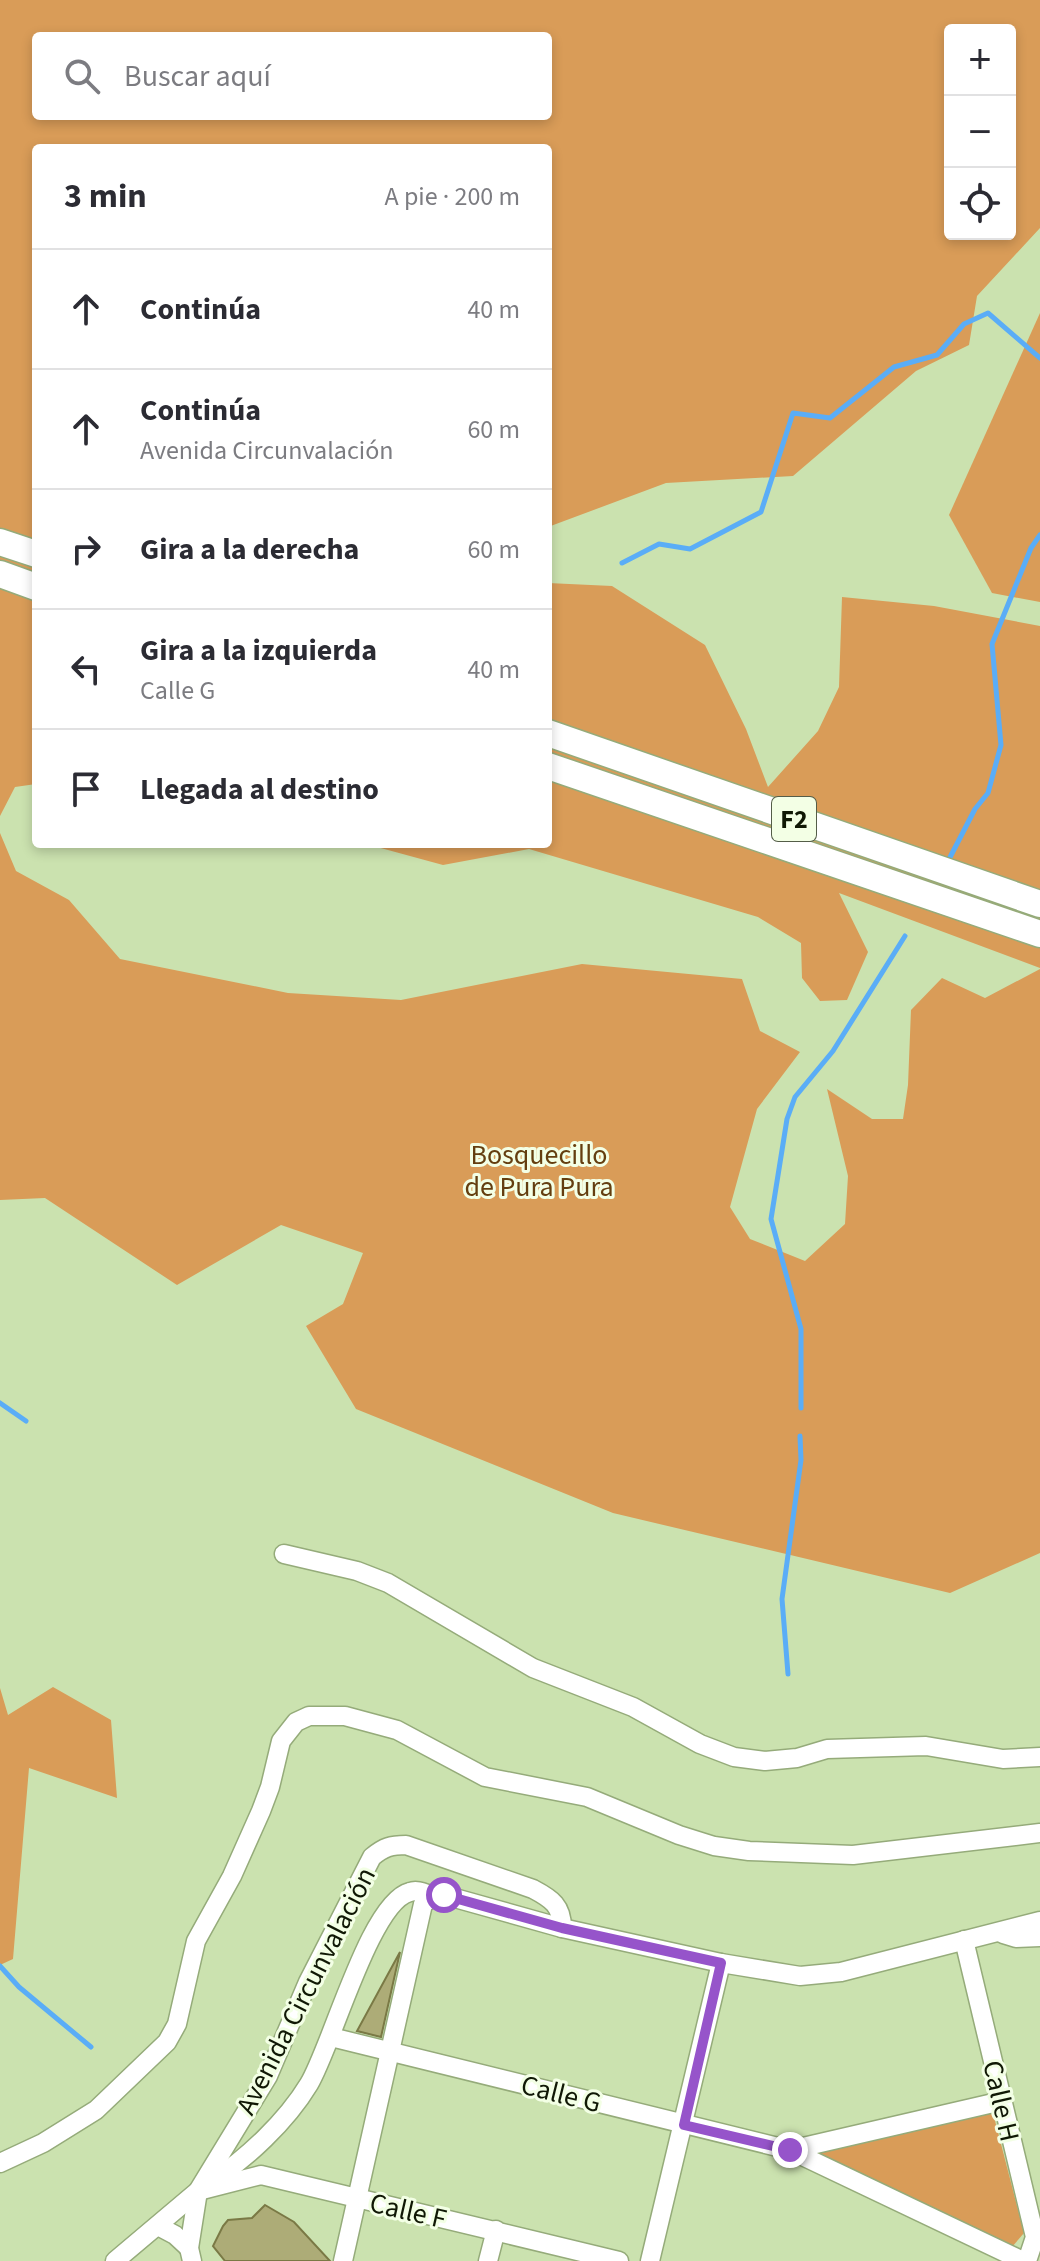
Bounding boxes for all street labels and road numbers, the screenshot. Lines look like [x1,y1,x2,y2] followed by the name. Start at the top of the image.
[772,797,816,841] road number: F2
[226,1860,386,2122] street label: Avenida Circunvalación
[972,2056,1030,2146] street label: Calle H
[517,2065,605,2123] street label: Calle G
[366,2183,451,2239] street label: Calle F

